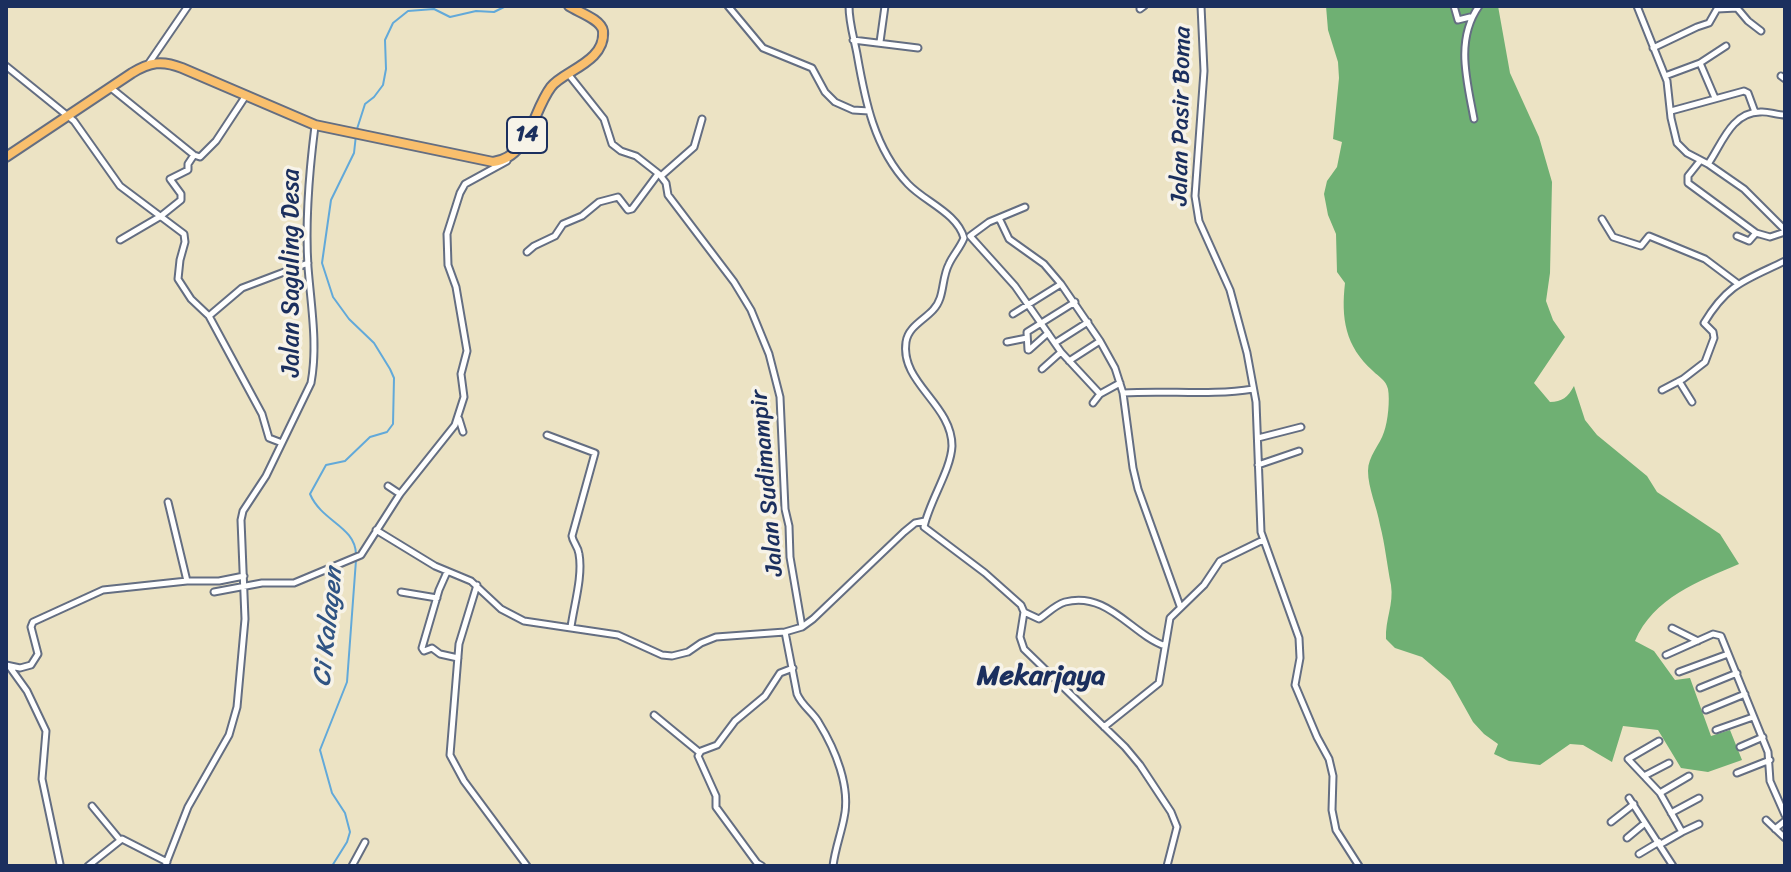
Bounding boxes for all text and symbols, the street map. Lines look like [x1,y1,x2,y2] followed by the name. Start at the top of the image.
[1166,26,1198,206] street label: Jalan Pasir Boma
[507,117,547,153] road number: 14
[278,169,306,377] street label: Jalan Saguling Desa
[746,389,790,577] street label: Jalan Sudimampir
[307,566,351,688] water label: Ci Kalagen
[977,660,1105,694] district label: Mekarjaya

